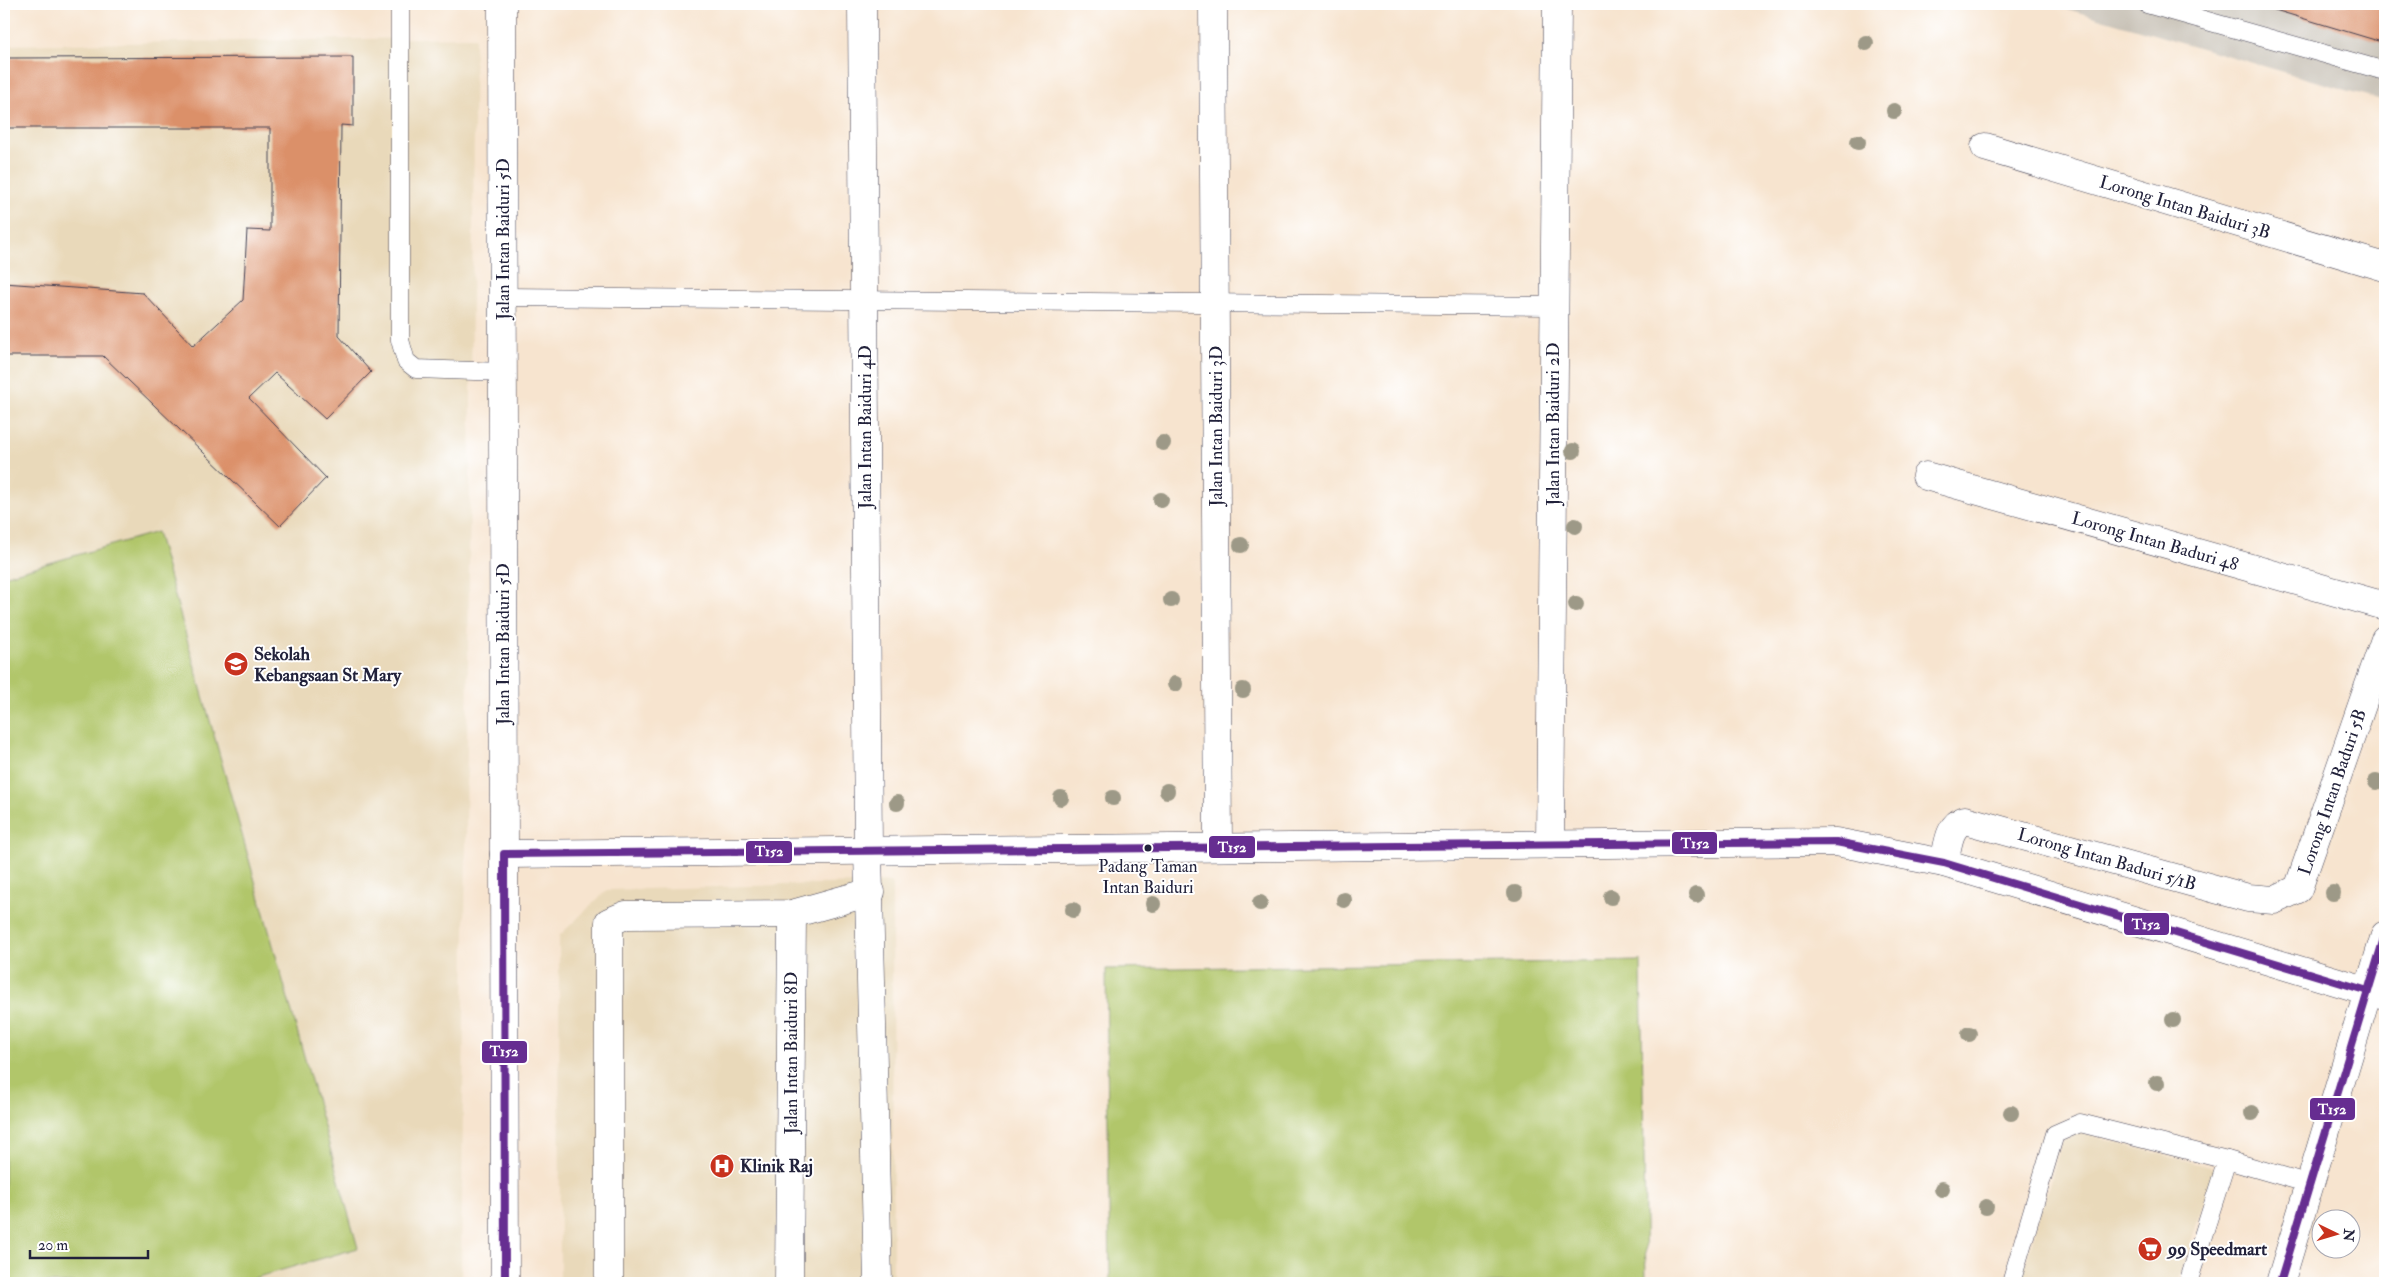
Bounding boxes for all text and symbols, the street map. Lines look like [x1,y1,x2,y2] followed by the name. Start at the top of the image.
[492,158,515,321] street label: Jalan Intan Baiduri 5D
[2096,170,2273,244] street label: Lorong Intan Baiduri 3B
[1542,342,1565,507] street label: Jalan Intan Baiduri 2D
[854,345,877,510] street label: Jalan Intan Baiduri 4D
[1205,345,1228,508] street label: Jalan Intan Baiduri 3D
[2069,507,2241,576] street label: Lorong Intan Baduri 48
[492,563,515,726] street label: Jalan Intan Baiduri 5D
[254,643,402,687] place label: Sekolah Kebangsaan St Mary
[223,651,249,677] school or university icon: Sekolah Kebangsaan St Mary
[2293,706,2372,878] street label: Lorong Intan Baduri 5B
[2015,823,2199,896] street label: Lorong Intan Baduri 5/1B
[1671,831,1718,855] line badge: T152
[1208,835,1256,859] line badge: T152
[1680,835,1709,852] text: T152
[1217,839,1246,856] text: T152
[745,840,793,864] line badge: T152
[754,843,783,860] text: T152
[1143,843,1153,853] marker: Padang Taman Intan Baiduri
[1098,856,1198,898] place label: Padang Taman Intan Baiduri
[2123,912,2170,936] line badge: T152
[2131,916,2160,933] text: T152
[780,972,803,1135] street label: Jalan Intan Baiduri 8D
[481,1040,528,1064] line badge: T152
[489,1043,518,1060] text: T152
[2309,1097,2356,1121] line badge: T152
[2317,1101,2346,1118] text: T152
[709,1153,735,1179] hospital icon: Klinik Raj
[740,1155,813,1178] place label: Klinik Raj
[2312,1210,2362,1260] north arrow
[30,1227,148,1259] scale bar
[2339,1227,2358,1243] text: N
[38,1236,68,1255] text: 20 m
[2137,1236,2163,1262] supermarket icon: 99 Speedmart
[2166,1238,2267,1261] place label: 99 Speedmart

